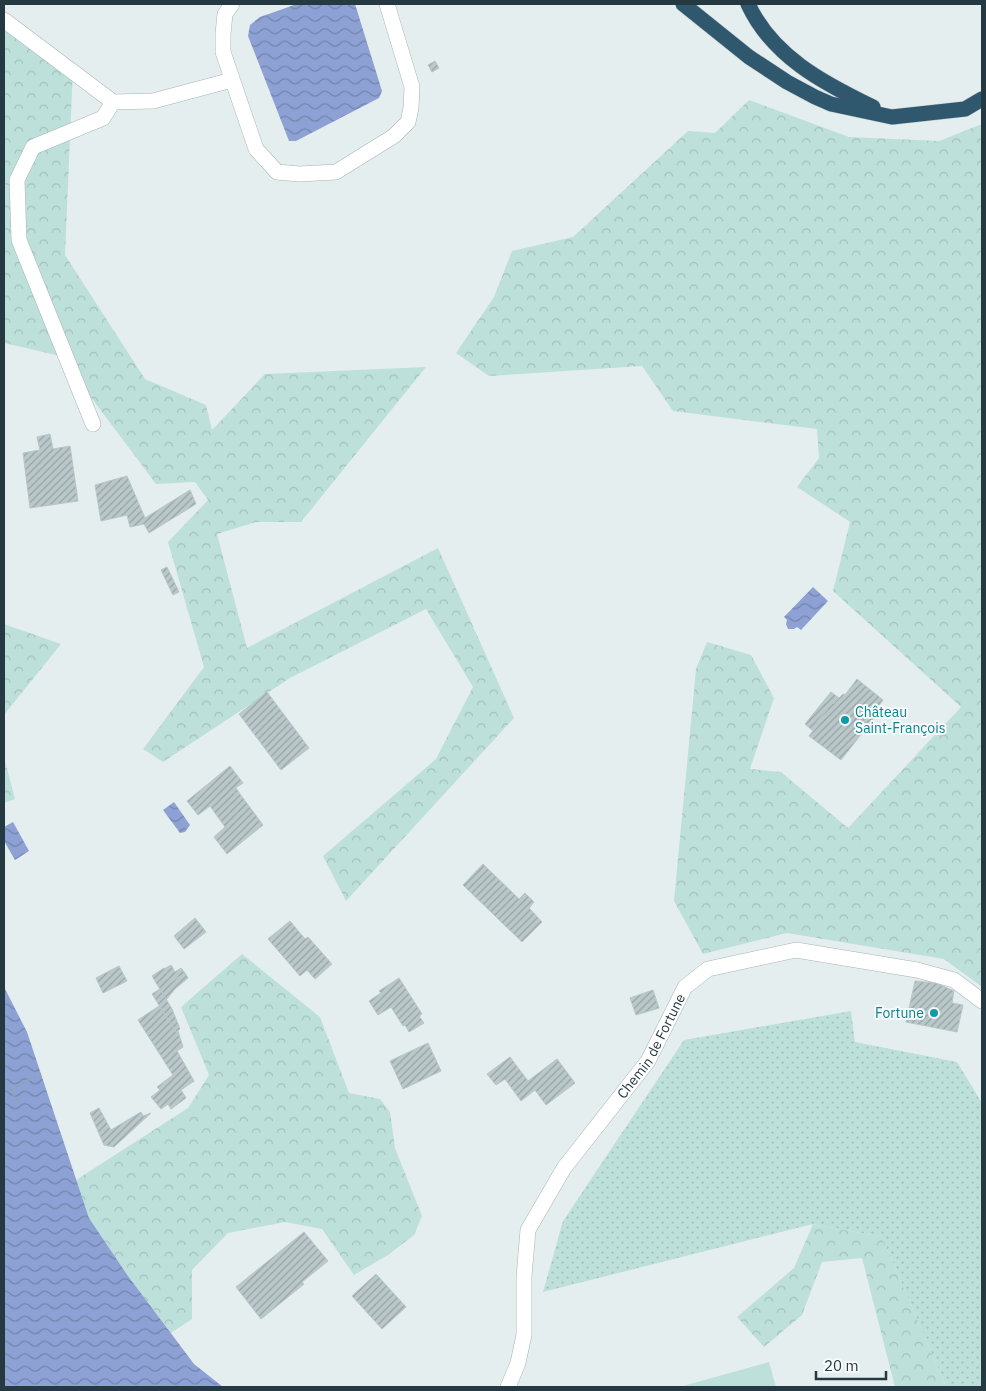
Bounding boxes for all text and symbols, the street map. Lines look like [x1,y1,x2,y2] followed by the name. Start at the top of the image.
[855,703,946,737] place label: Château Saint-François
[839,714,851,726] marker: Château Saint-François
[613,990,689,1102] street label: Chemin de Fortune
[875,1004,924,1022] place label: Fortune
[928,1007,940,1019] marker: Fortune
[816,1348,886,1380] scale bar
[824,1356,859,1375] text: 20 m

